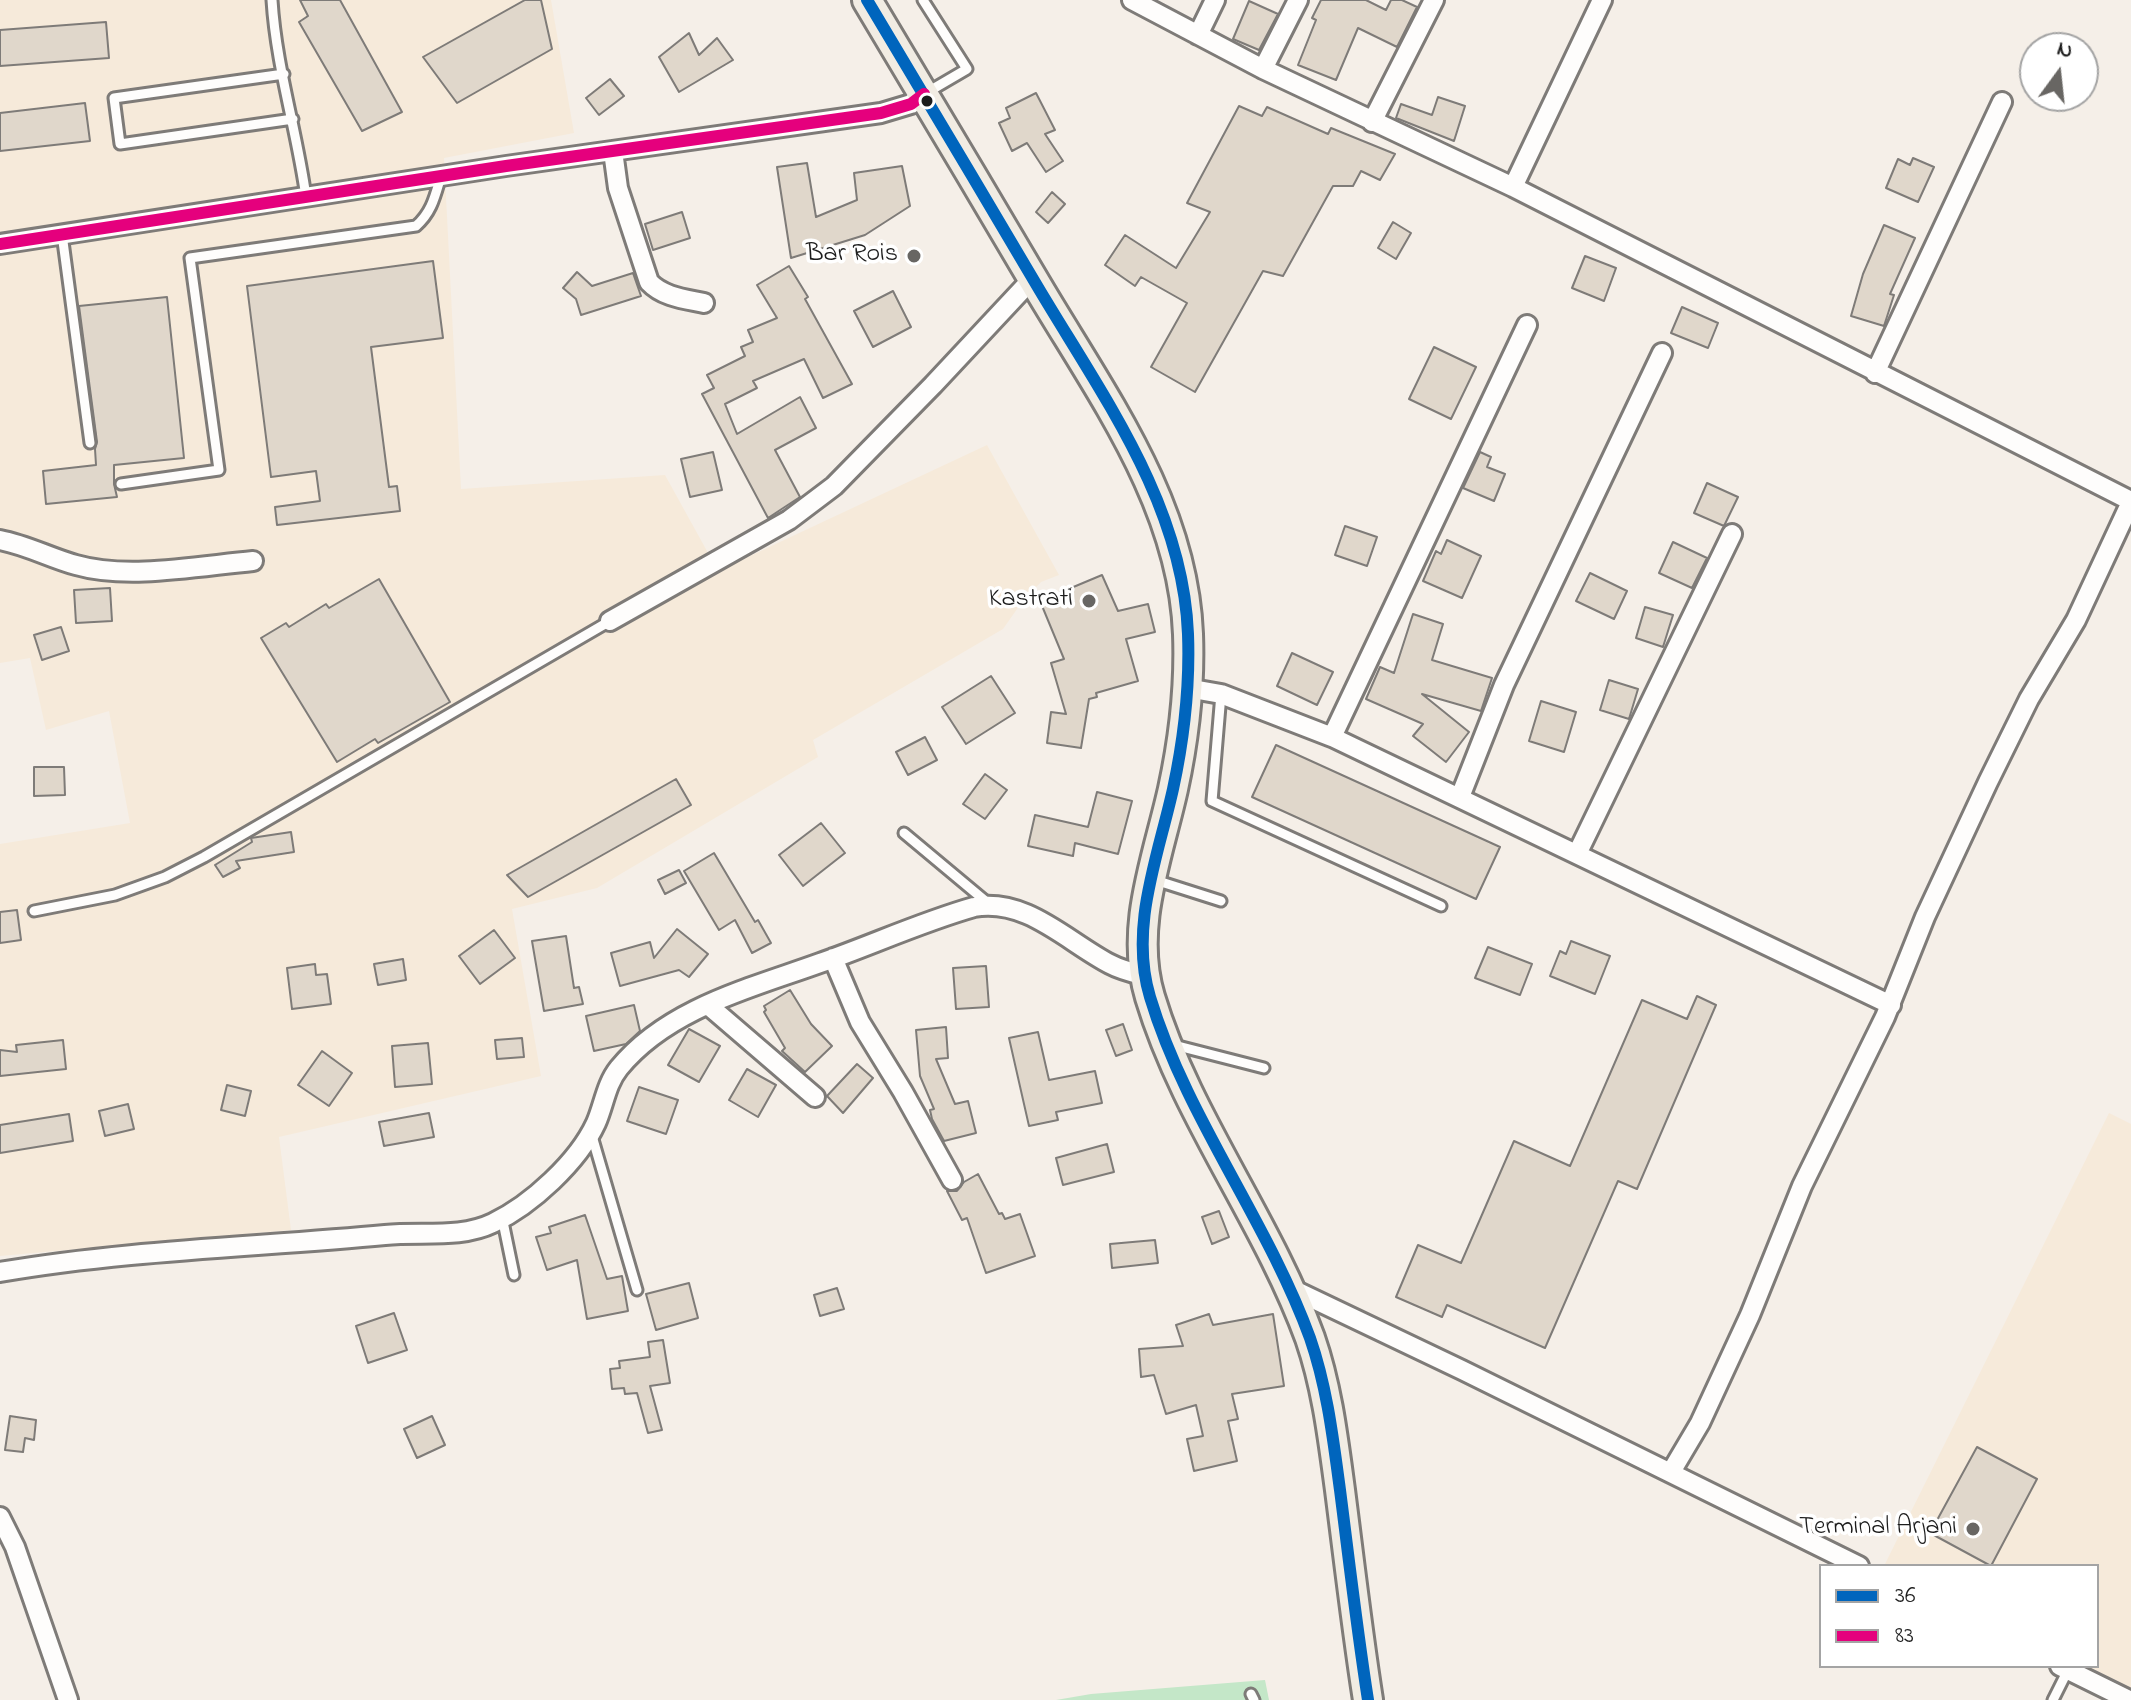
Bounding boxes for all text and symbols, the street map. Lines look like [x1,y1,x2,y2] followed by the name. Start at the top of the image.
[2019,32,2099,112] north arrow
[2053,33,2076,68] text: N
[919,93,935,109] unlabelled marker
[806,240,898,272] place label: Bar Rois
[905,247,923,265] marker: Bar Rois
[989,585,1073,617] place label: Kastrati
[1080,592,1098,610] marker: Kastrati
[1799,1513,1957,1545] place label: Terminal Arjani
[1964,1520,1982,1538] marker: Terminal Arjani
[1819,1564,2099,1668] legend
[1895,1579,1915,1614] text: 36
[1895,1619,1914,1654] text: 83

